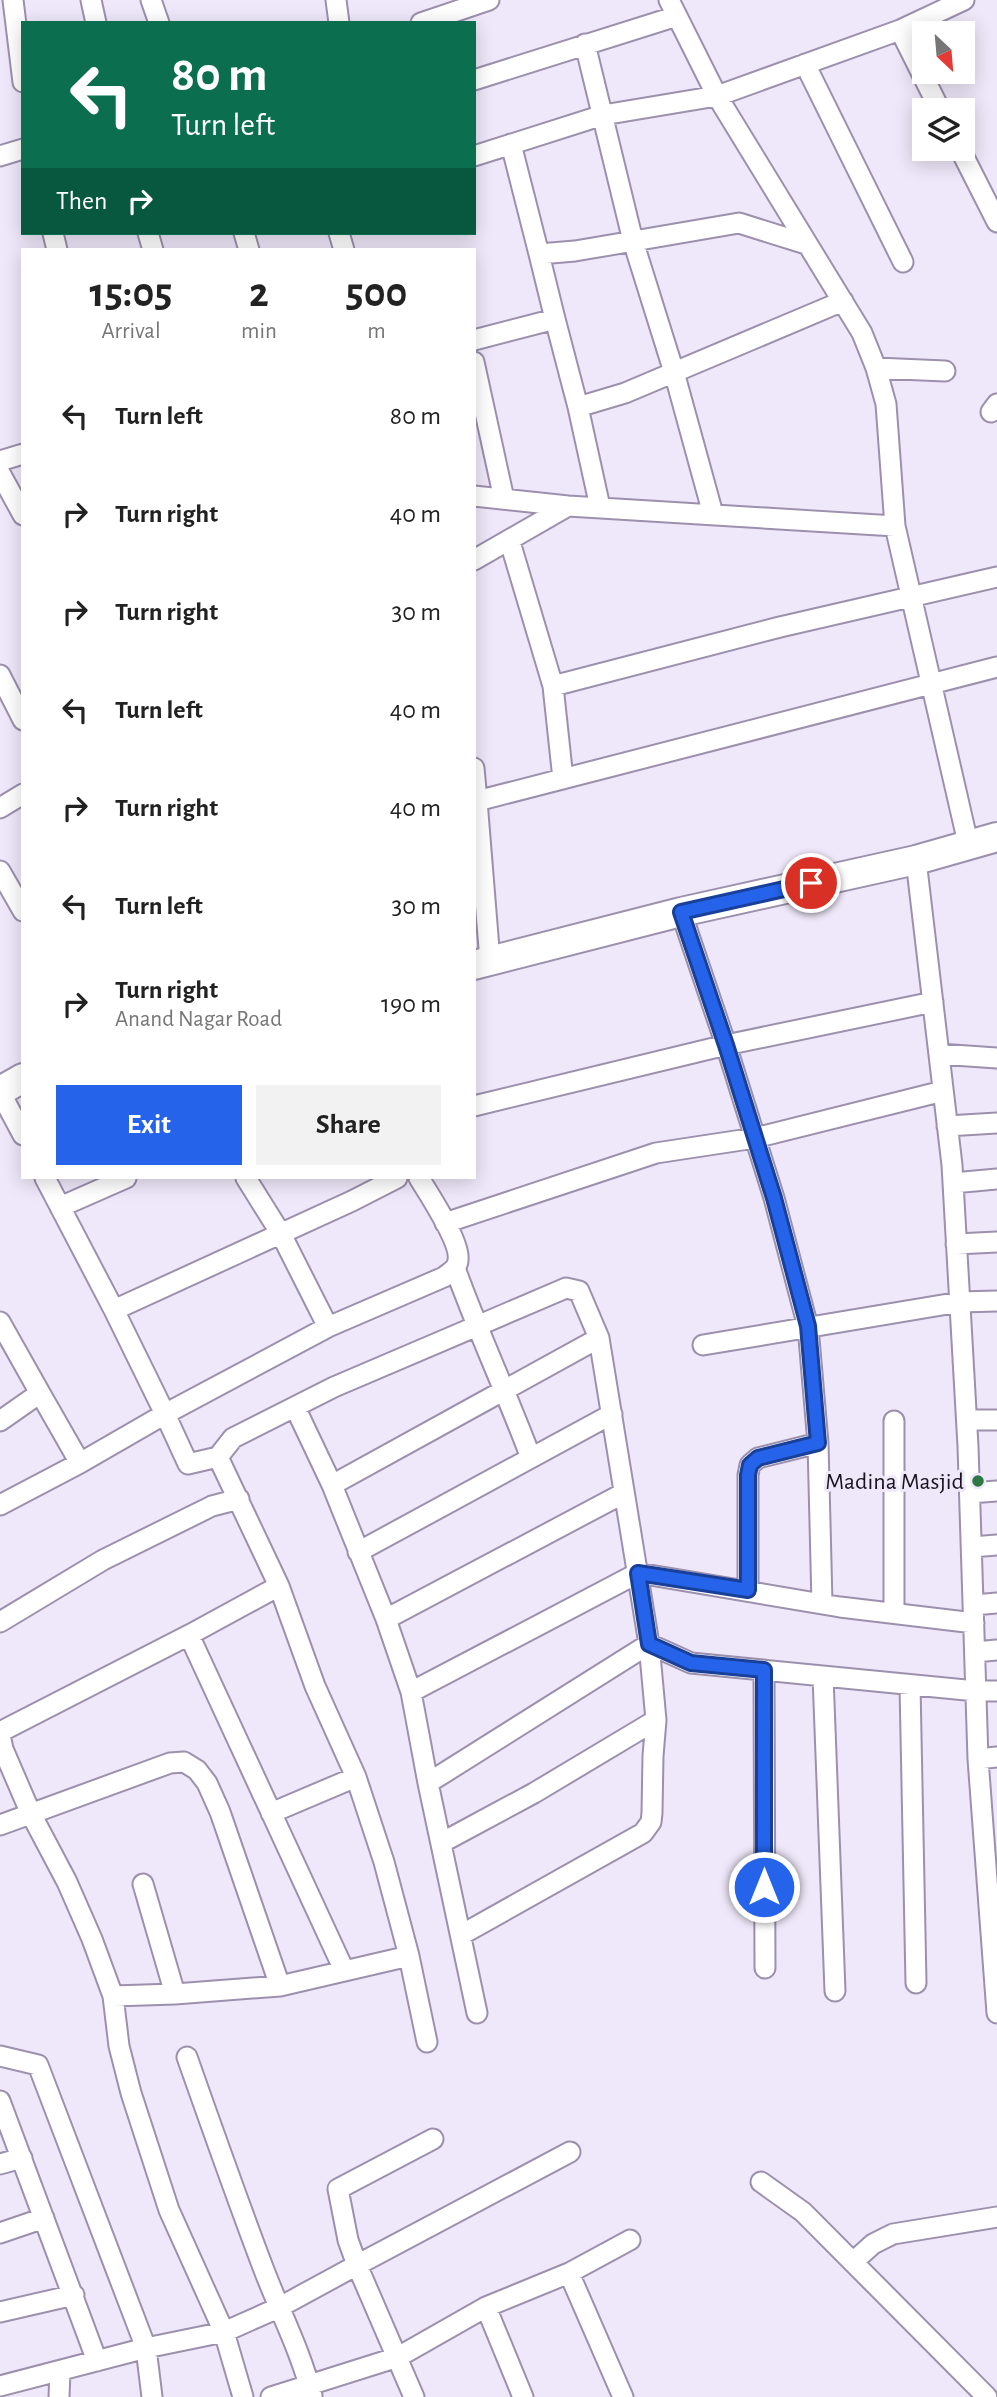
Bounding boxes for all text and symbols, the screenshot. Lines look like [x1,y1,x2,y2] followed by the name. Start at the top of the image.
[912,21,975,84] north arrow
[912,21,975,161] map controls
[56,49,147,140] icon: left
[171,51,268,100] text: 80 m
[912,98,975,161] button: layers
[171,109,275,141] text: Turn left
[121,182,159,220] icon: right
[56,188,107,214] text: Then
[90,272,173,314] text: 15:05
[249,272,269,314] text: 2
[346,272,407,314] text: 500
[101,320,161,343] text: Arrival
[241,320,277,343] text: min
[367,320,386,343] text: m
[56,397,94,435] icon: left
[115,403,203,429] text: Turn left
[390,403,441,429] text: 80 m
[56,495,94,533] icon: right
[115,501,218,527] text: Turn right
[390,501,441,527] text: 40 m
[56,593,94,631] icon: right
[115,599,218,625] text: Turn right
[391,599,441,625] text: 30 m
[56,691,94,729] icon: left
[115,697,203,723] text: Turn left
[390,697,441,723] text: 40 m
[56,789,94,827] icon: right
[115,795,218,821] text: Turn right
[390,795,441,821] text: 40 m
[781,853,841,913] pin
[792,864,830,902] icon: arrive
[56,887,94,925] icon: left
[115,893,203,919] text: Turn left
[391,893,441,919] text: 30 m
[115,977,218,1003] text: Turn right
[56,985,94,1023] icon: right
[381,991,441,1017] text: 190 m
[115,1008,282,1031] text: Anand Nagar Road
[56,1085,242,1165] button: Exit
[256,1085,441,1165] button: Share
[825,1470,964,1494] place label: Madina Masjid
[970,1473,986,1489] marker: Madina Masjid
[727,1850,801,1924] position arrow

